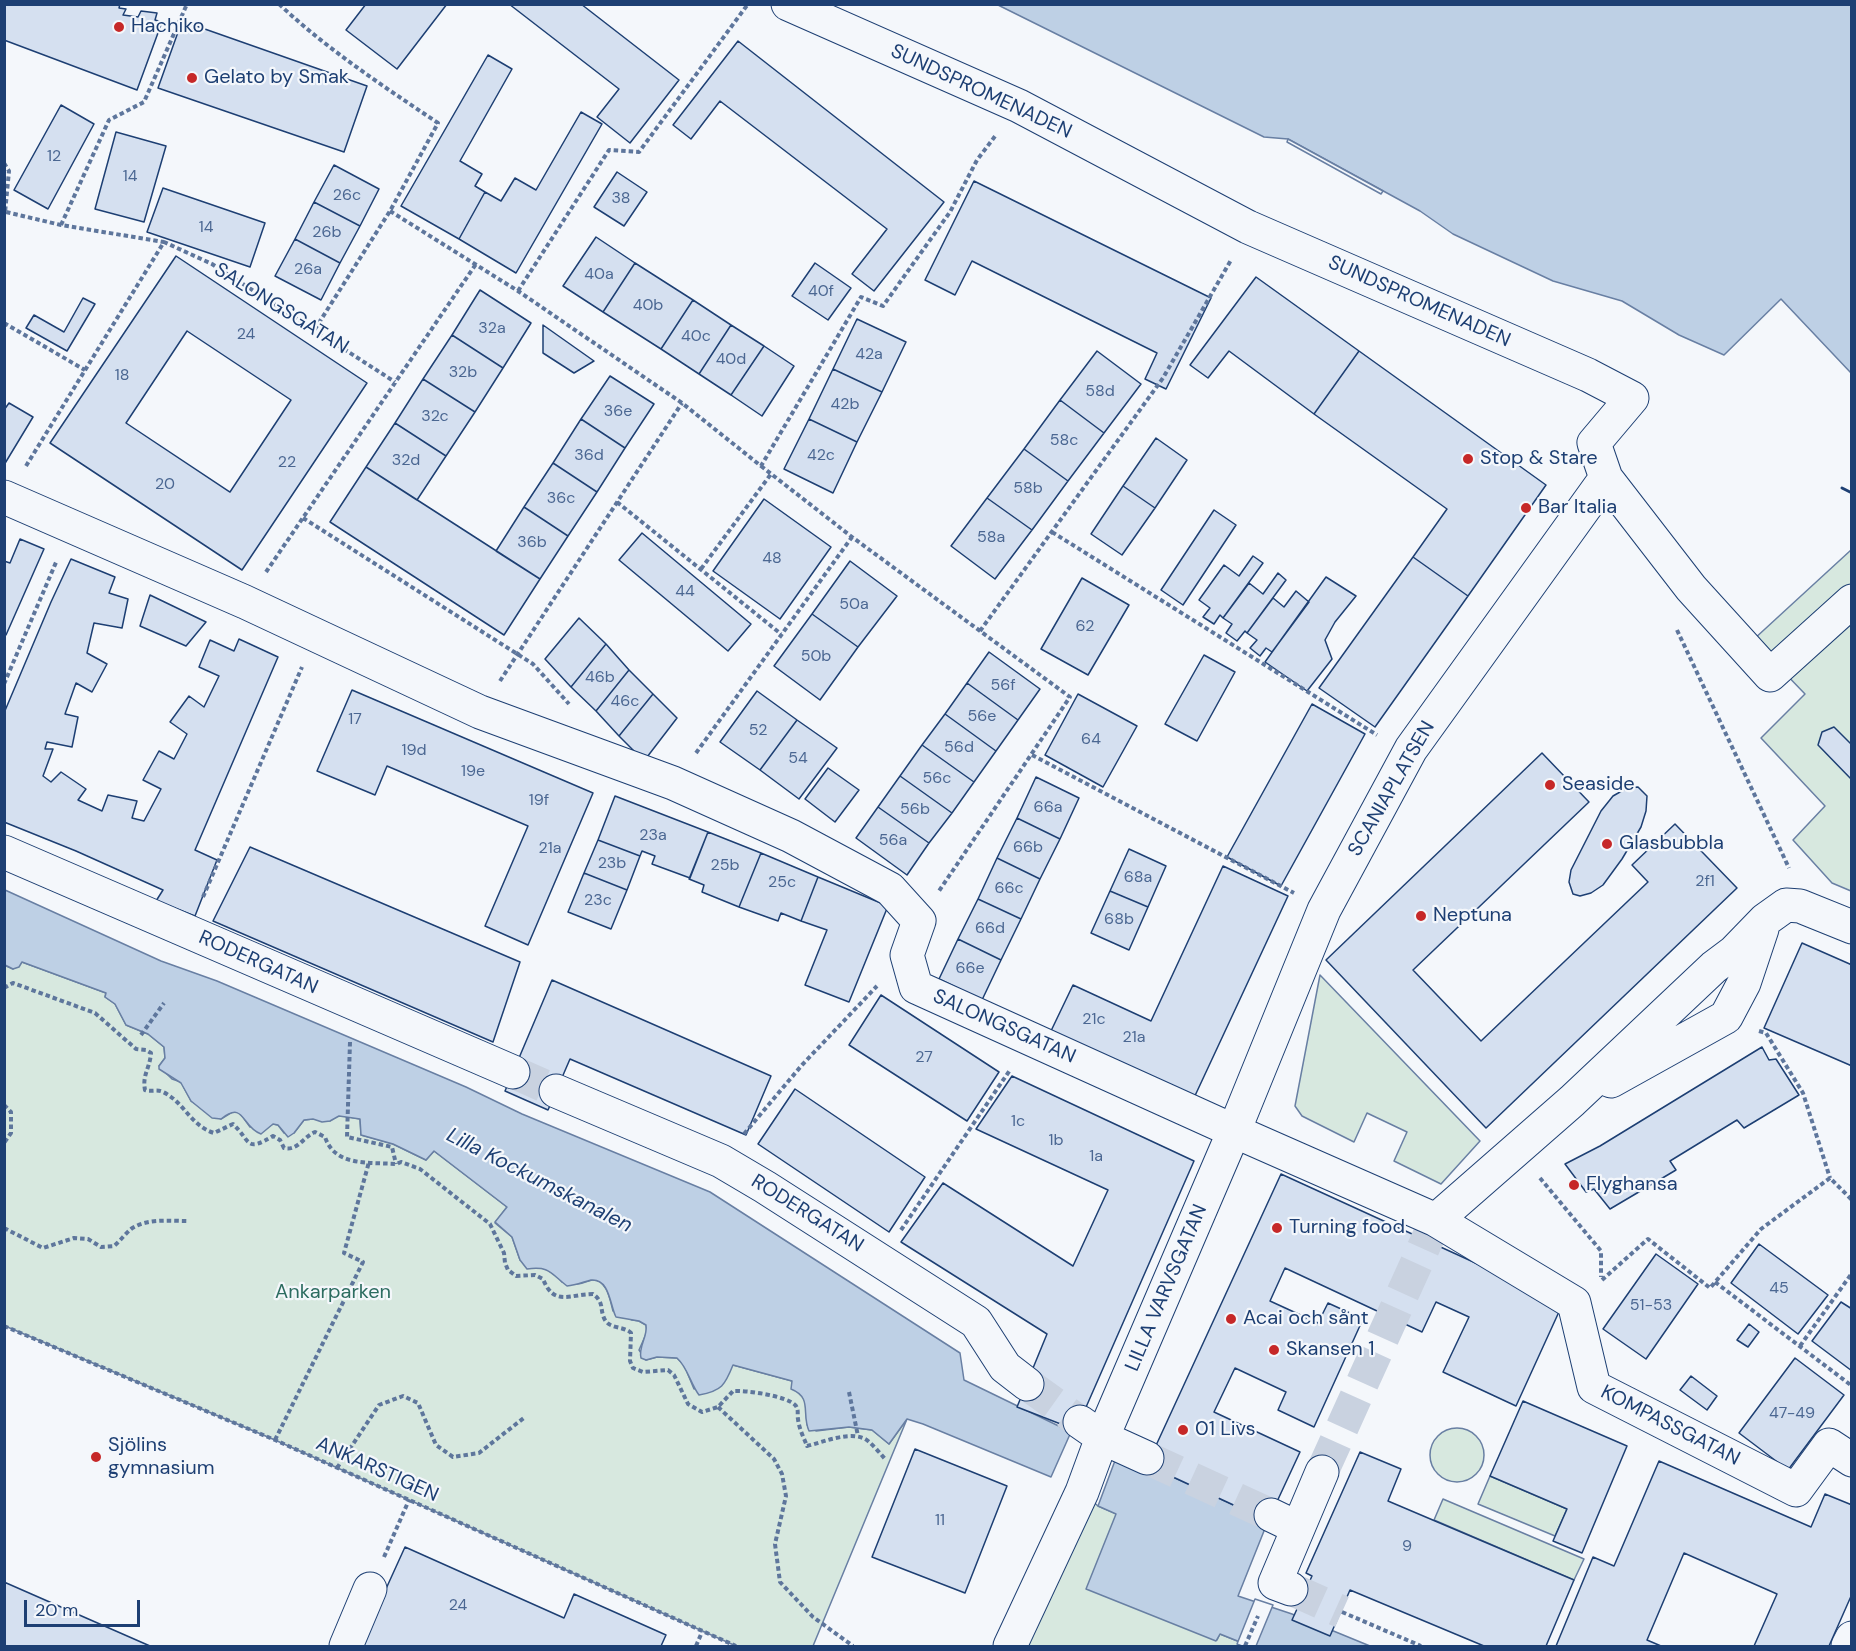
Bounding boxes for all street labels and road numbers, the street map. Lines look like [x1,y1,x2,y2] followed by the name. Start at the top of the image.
[887,40,1075,144] street label: SUNDSPROMENADEN
[1324,251,1514,353] street label: SUNDSPROMENADEN
[209,258,353,360] street label: SALONGSGATAN
[1344,717,1440,861] street label: SCANIAPLATSEN
[195,926,321,1000] street label: RODERGATAN
[929,985,1079,1069] street label: SALONGSGATAN
[746,1170,868,1258] street label: RODERGATAN
[1121,1201,1213,1375] street label: LILLA VARVSGATAN
[1596,1381,1744,1471] street label: KOMPASSGATAN
[312,1432,442,1508] street label: ANKARSTIGEN

